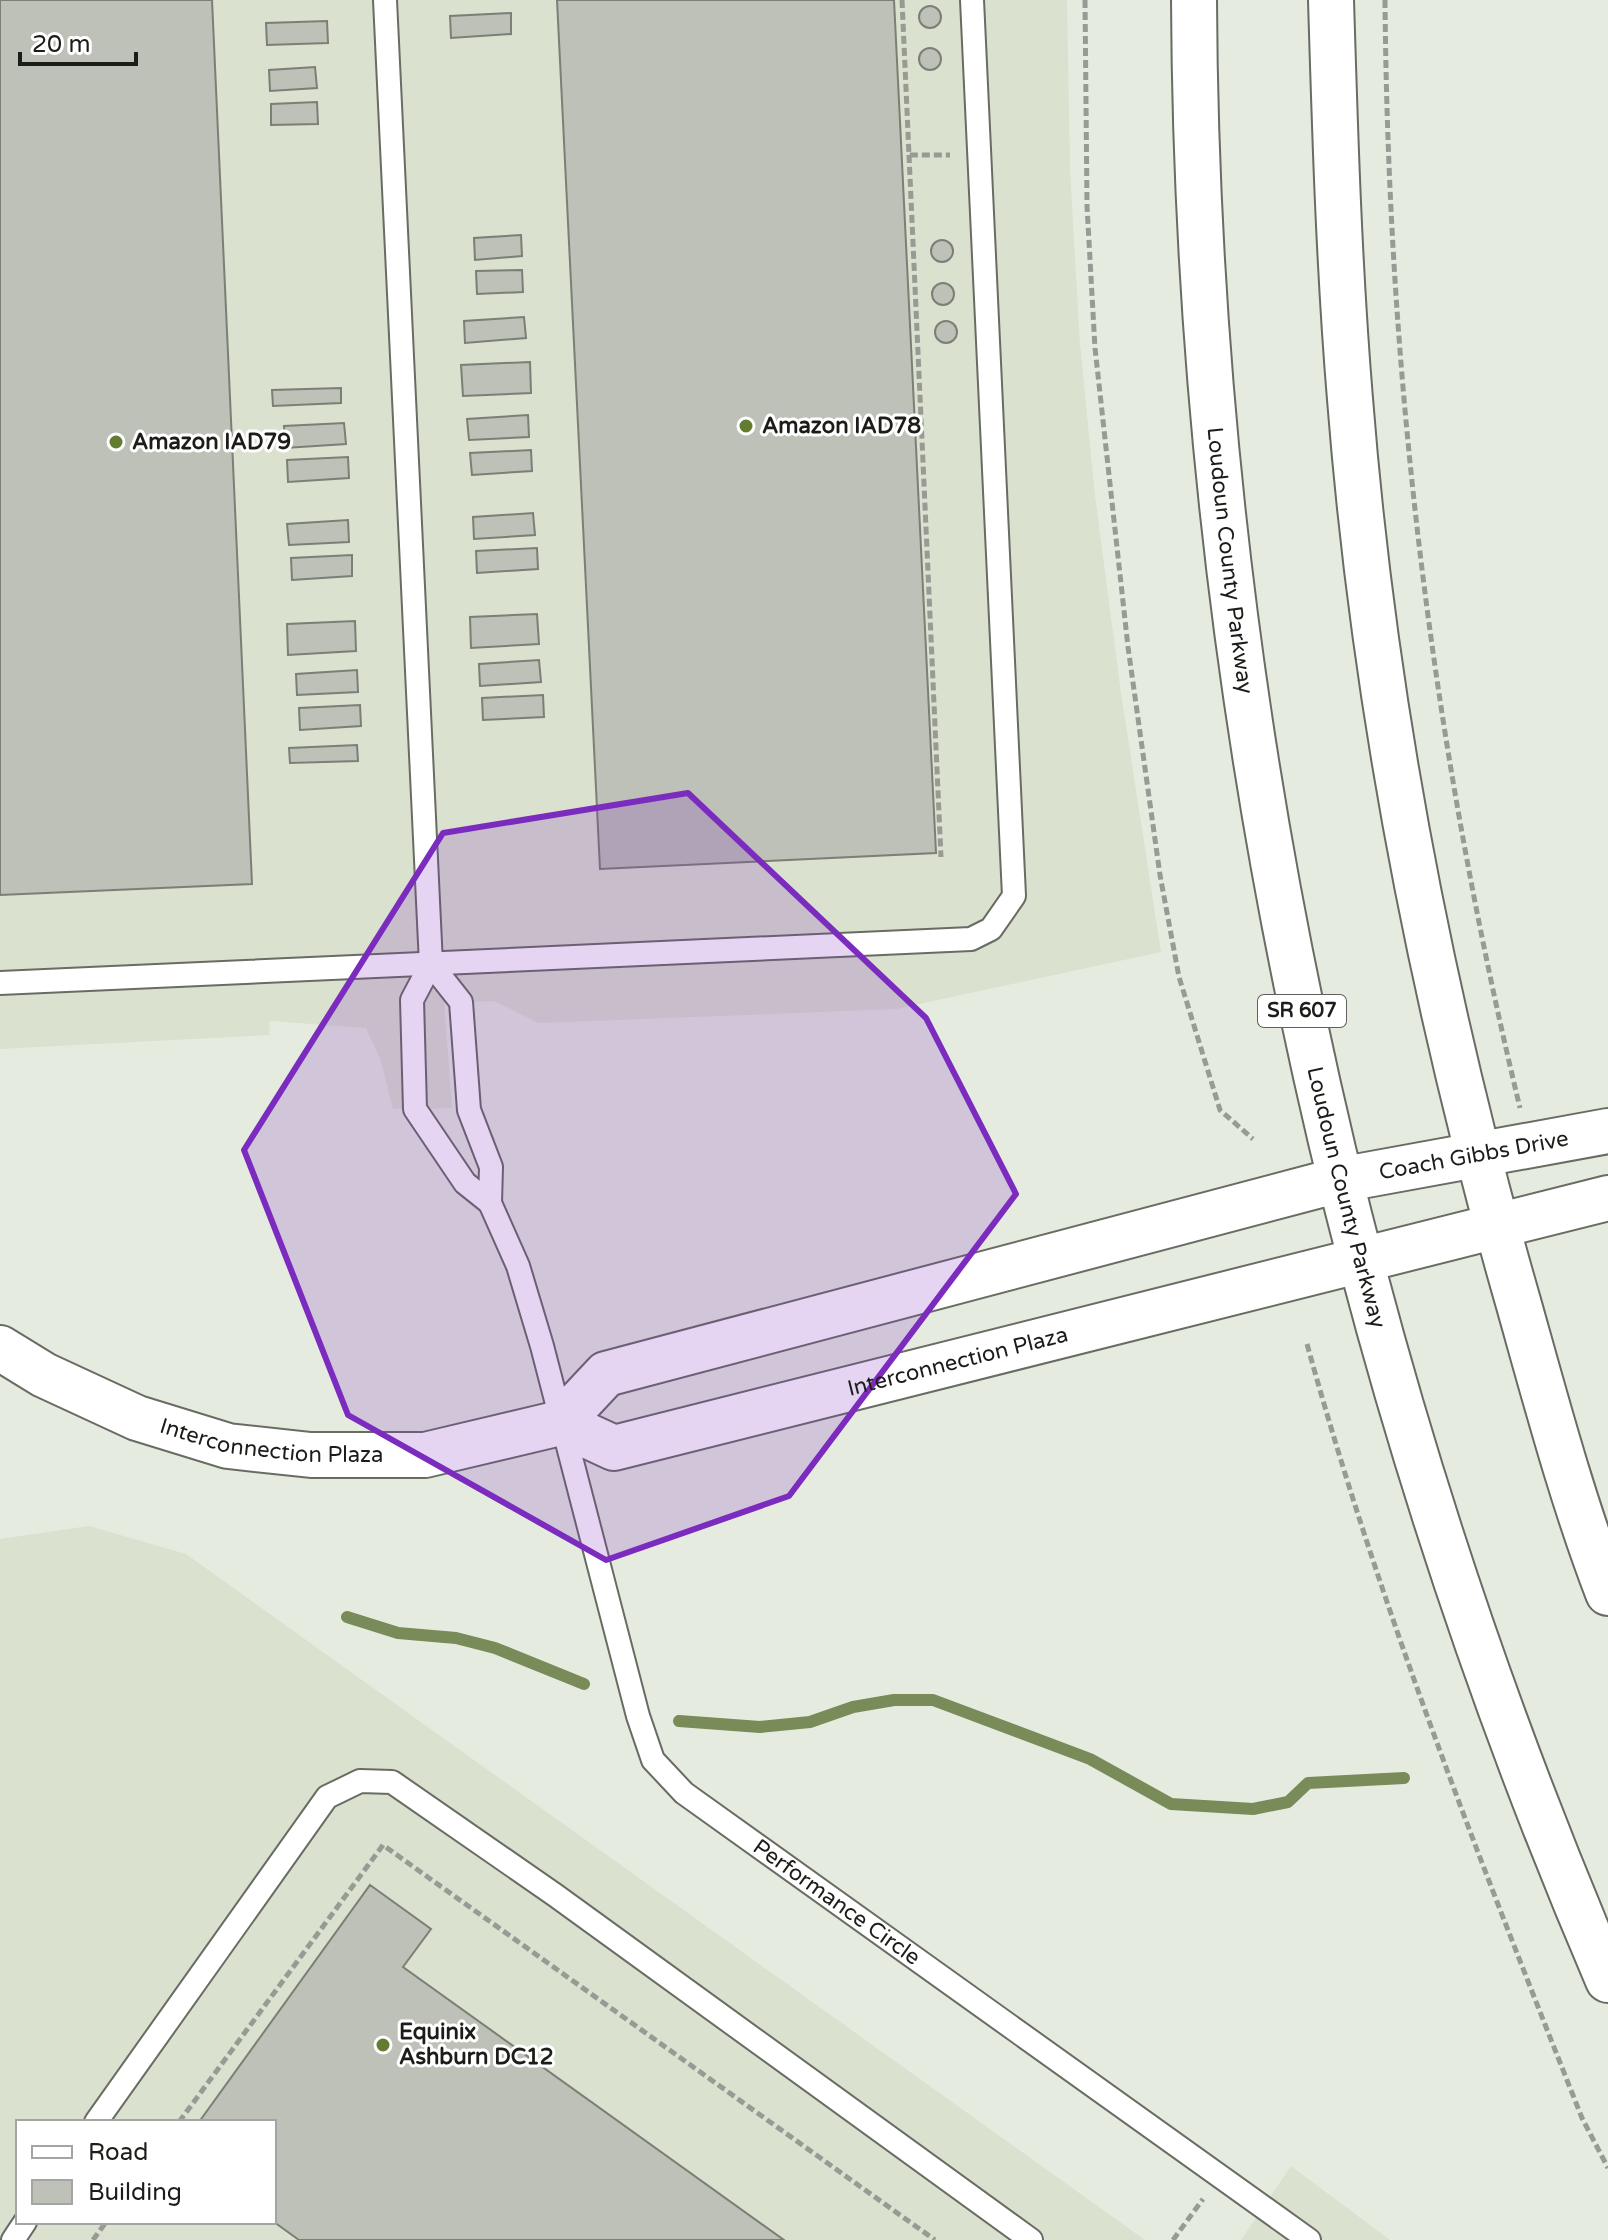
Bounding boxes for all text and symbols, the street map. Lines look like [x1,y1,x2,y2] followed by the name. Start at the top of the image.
[20,16,136,66] scale bar
[32,30,90,59] text: 20 m
[762,413,921,439] place label: Amazon IAD78
[737,417,755,435] marker: Amazon IAD78
[1201,426,1259,696] street label: Loudoun County Parkway
[132,429,291,455] place label: Amazon IAD79
[107,433,125,451] marker: Amazon IAD79
[1258,995,1346,1027] road number: SR 607
[1301,1064,1391,1331] street label: Loudoun County Parkway
[1377,1125,1571,1185] street label: Coach Gibbs Drive
[845,1321,1071,1402] street label: Interconnection Plaza
[157,1413,383,1468] street label: Interconnection Plaza
[748,1834,925,1971] street label: Performance Circle
[399,2019,554,2070] place label: Equinix Ashburn DC12
[374,2036,392,2054] marker: Equinix Ashburn DC12
[16,2120,276,2224] legend
[88,2138,148,2167] text: Road
[88,2178,182,2207] text: Building

